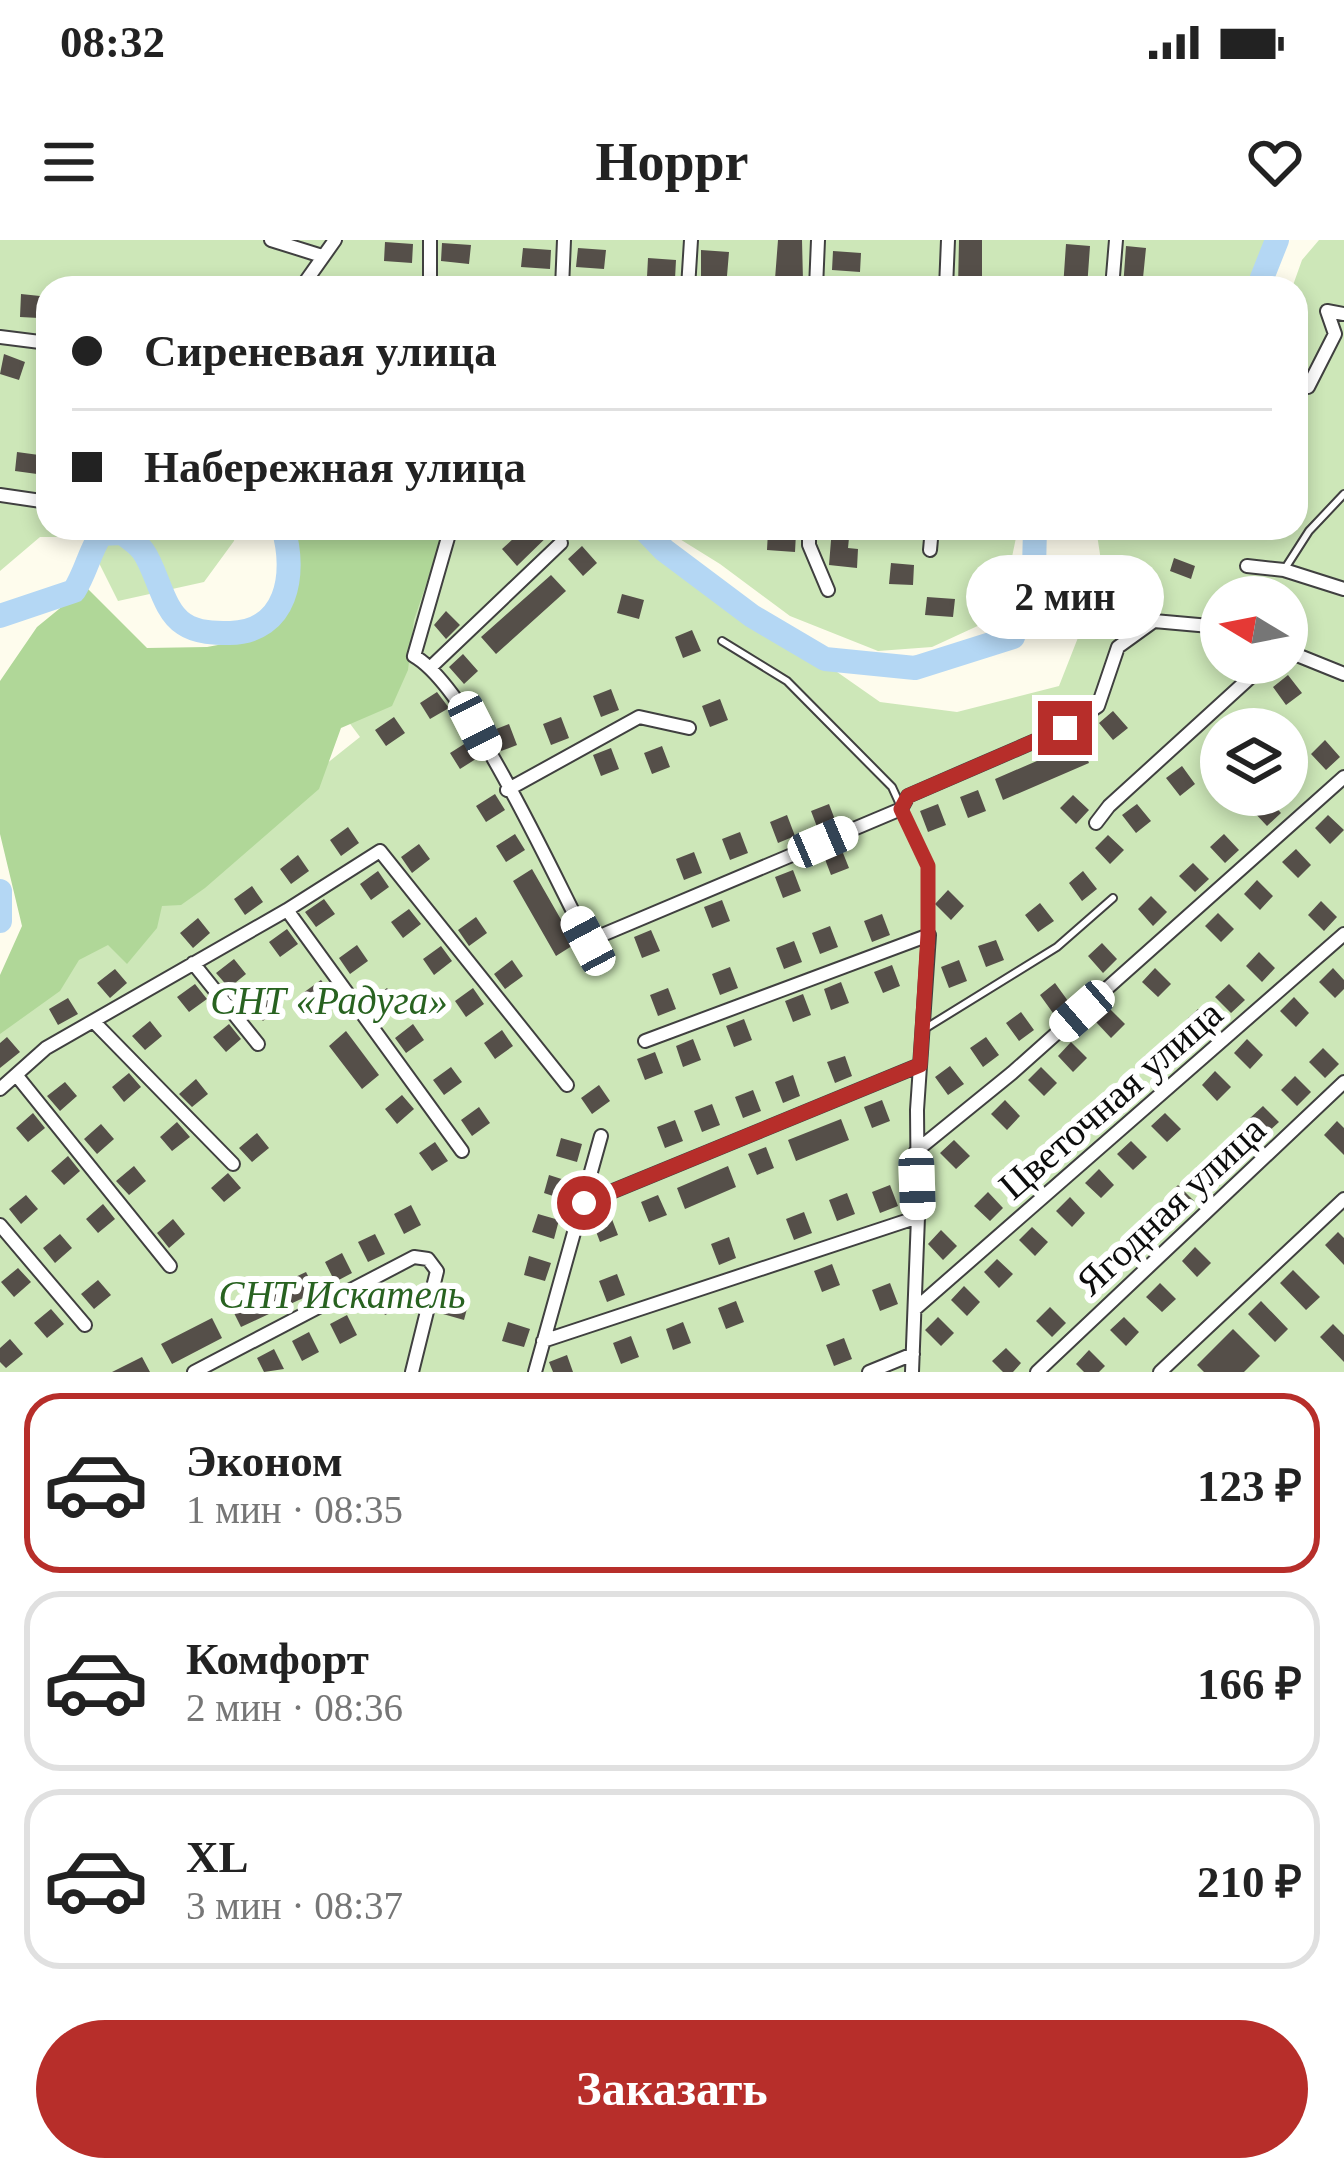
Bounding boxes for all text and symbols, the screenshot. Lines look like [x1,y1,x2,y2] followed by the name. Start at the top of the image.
[60,17,165,67] text: 08:32
[36,129,102,195] icon: menu
[1242,129,1308,195] icon: heart
[595,132,749,192] text: Hoppr
[144,326,497,376] text: Сиреневая улица
[144,442,526,492] text: Набережная улица
[966,554,1164,638] callout: 2 мин
[1015,575,1115,618] text: 2 мин
[1200,576,1308,684] north arrow
[1200,576,1308,816] map controls
[443,686,507,766] car
[1038,701,1092,755] route end
[1200,708,1308,816] button: layers
[783,811,863,873] car
[555,901,621,981] car
[1043,974,1121,1048] car
[210,979,448,1023] park label: СНТ «Радуга»
[990,991,1231,1208] street label: Цветочная улица
[1067,1107,1274,1304] street label: Ягодная улица
[898,1147,936,1221] car
[557,1176,611,1230] route start
[218,1273,466,1316] park label: СНТ Искатель
[42,1429,150,1537] icon: car
[186,1436,343,1486] text: Эконом
[1197,1461,1302,1511] text: 123 ₽
[186,1488,403,1531] text: 1 мин · 08:35
[42,1627,150,1735] icon: car
[186,1634,369,1684] text: Комфорт
[1197,1659,1302,1709] text: 166 ₽
[186,1686,403,1729] text: 2 мин · 08:36
[42,1825,150,1933] icon: car
[186,1832,249,1882] text: XL
[1197,1857,1302,1907] text: 210 ₽
[186,1884,403,1927] text: 3 мин · 08:37
[36,2020,1308,2158] button: Заказать

